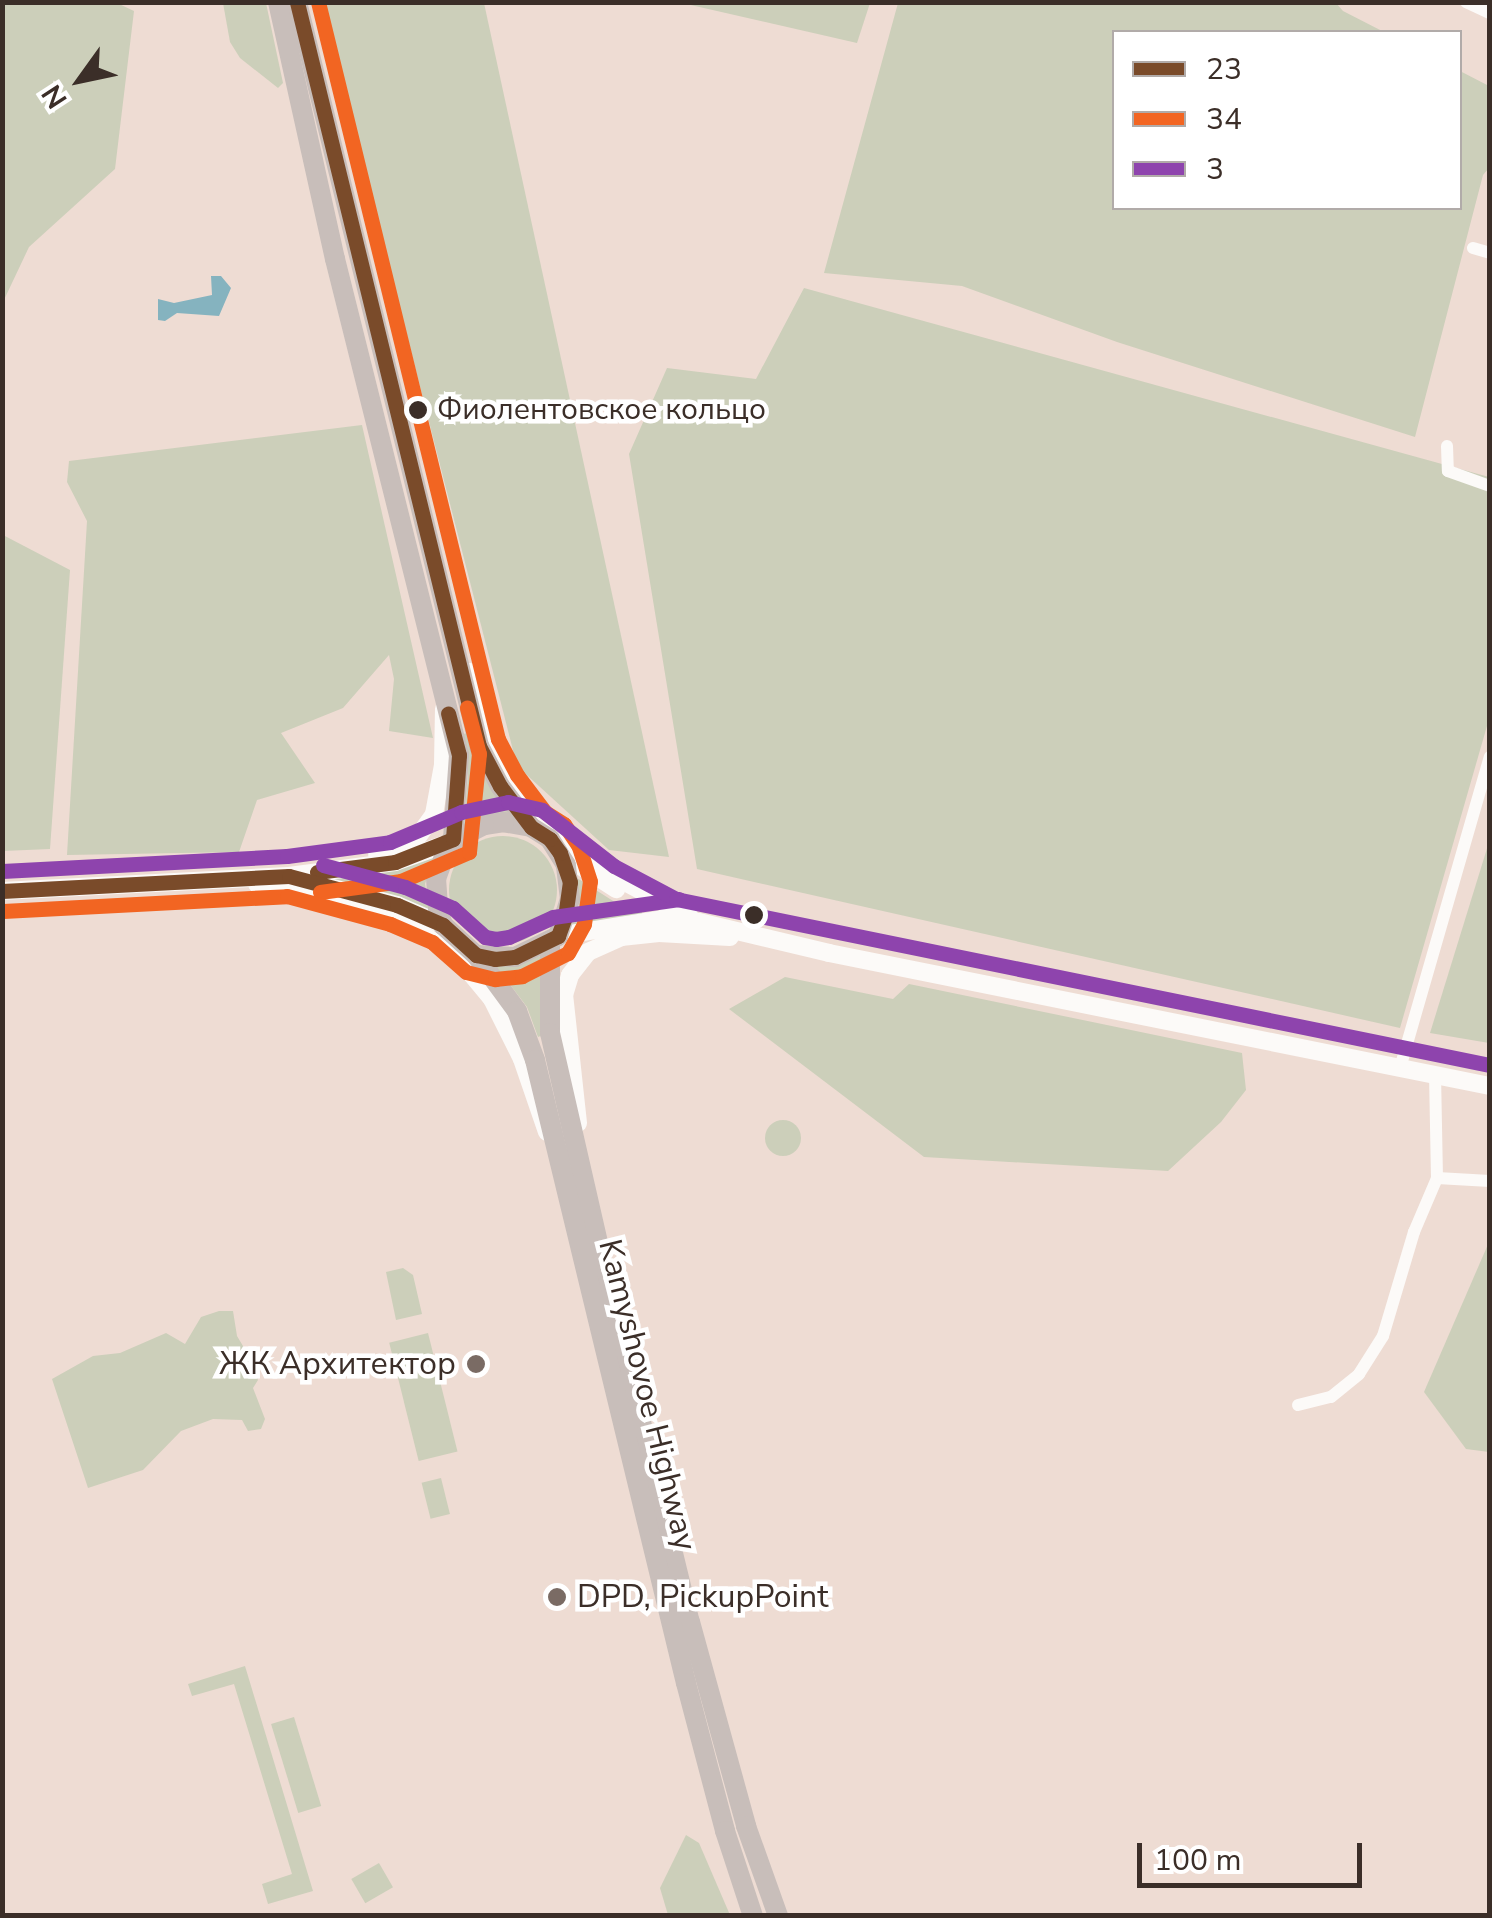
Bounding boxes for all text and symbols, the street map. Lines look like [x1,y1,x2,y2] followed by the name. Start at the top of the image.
[30,30,130,130] north arrow
[1112,30,1462,210] legend
[1206,49,1242,90] text: 23
[33,77,76,115] text: N
[1206,99,1242,140] text: 34
[1206,149,1224,190] text: 3
[437,392,766,428] place label: Фиолентовское кольцо
[408,400,428,420] marker: Фиолентовское кольцо
[744,905,764,925] unlabelled marker
[590,1236,704,1554] street label: Kamyshovoe Highway
[219,1345,456,1383] place label: ЖК Архитектор
[465,1353,487,1375] marker: ЖК Архитектор
[577,1578,828,1616] place label: DPD, PickupPoint
[546,1586,568,1608] marker: DPD, PickupPoint
[1142,1823,1367,1885] scale bar
[1154,1840,1241,1881] text: 100 m

